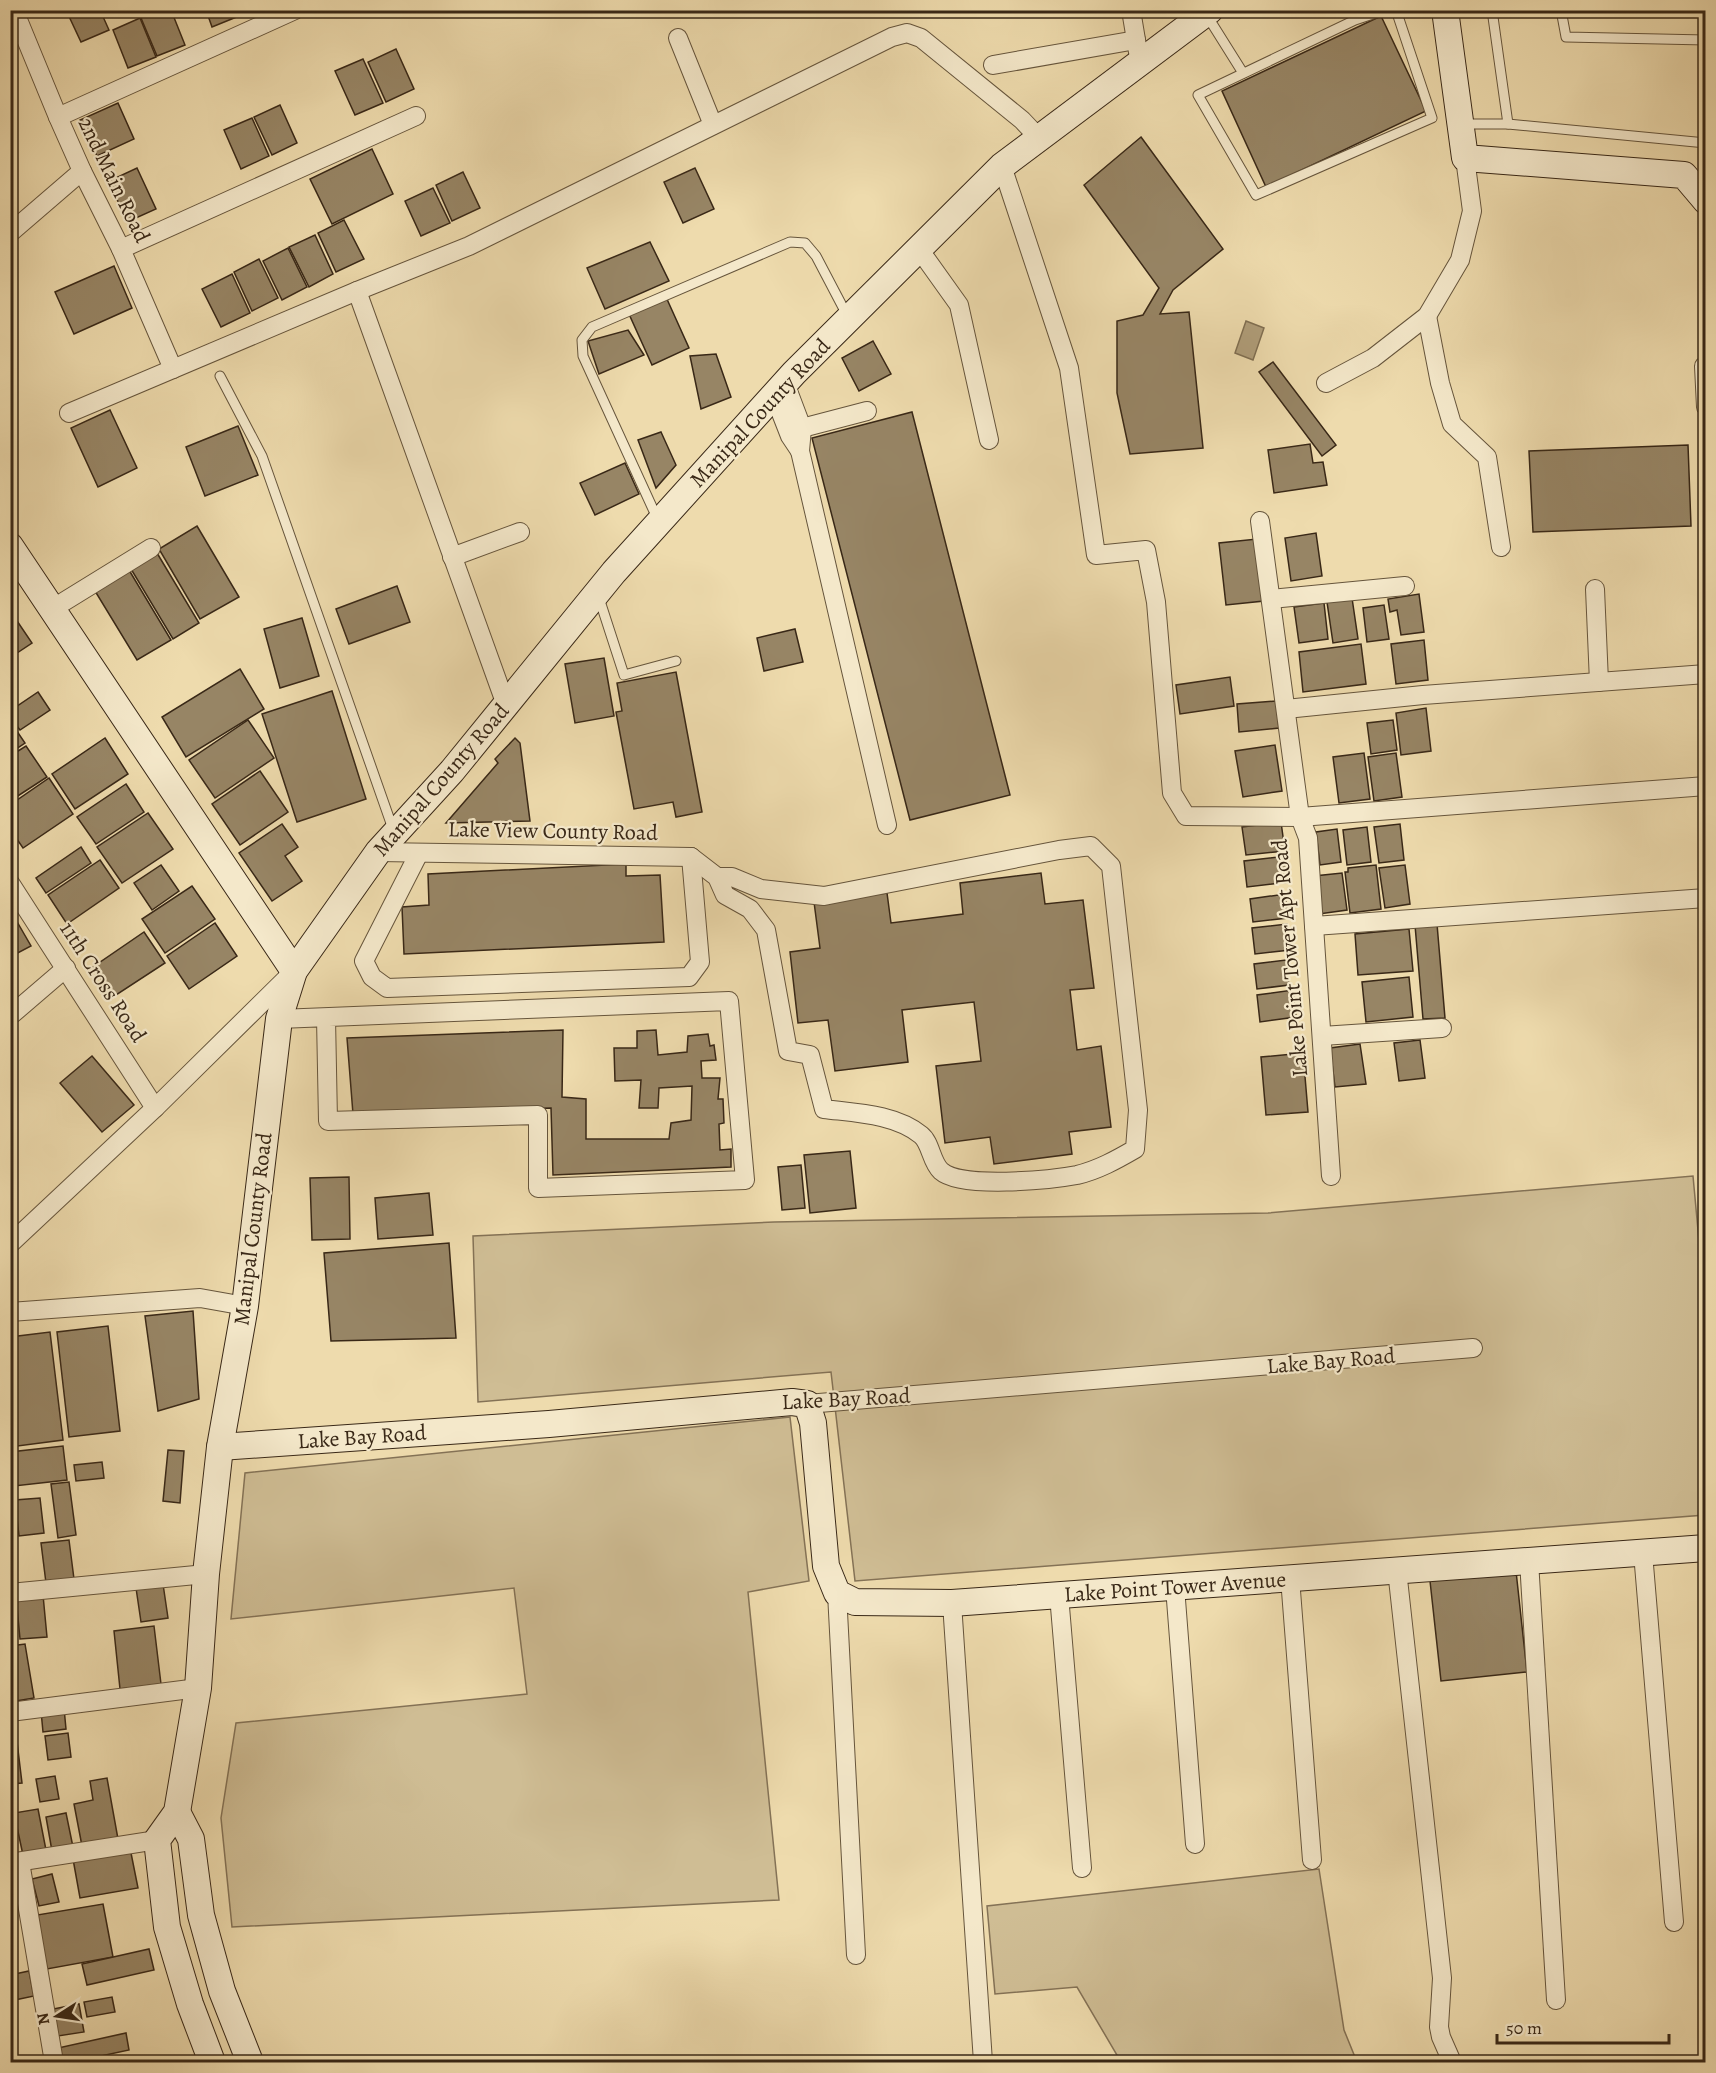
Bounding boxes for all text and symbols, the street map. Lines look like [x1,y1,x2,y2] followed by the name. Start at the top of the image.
[71,112,157,248] street label: 2nd Main Road
[683,332,837,494] street label: Manipal County Road
[366,697,516,863] street label: Manipal County Road
[448,814,658,848] street label: Lake View County Road
[1265,838,1315,1078] street label: Lake Point Tower Apt Road
[53,916,153,1049] street label: 11th Cross Road
[226,1131,280,1327] street label: Manipal County Road
[1265,1340,1397,1382] street label: Lake Bay Road
[781,1381,911,1417] street label: Lake Bay Road
[297,1418,428,1456] street label: Lake Bay Road
[1063,1564,1287,1610] street label: Lake Point Tower Avenue
[27,1986,87,2046] north arrow
[1497,2007,1670,2045] scale bar
[31,2011,55,2027] text: N
[1506,2016,1542,2040] text: 50 m

